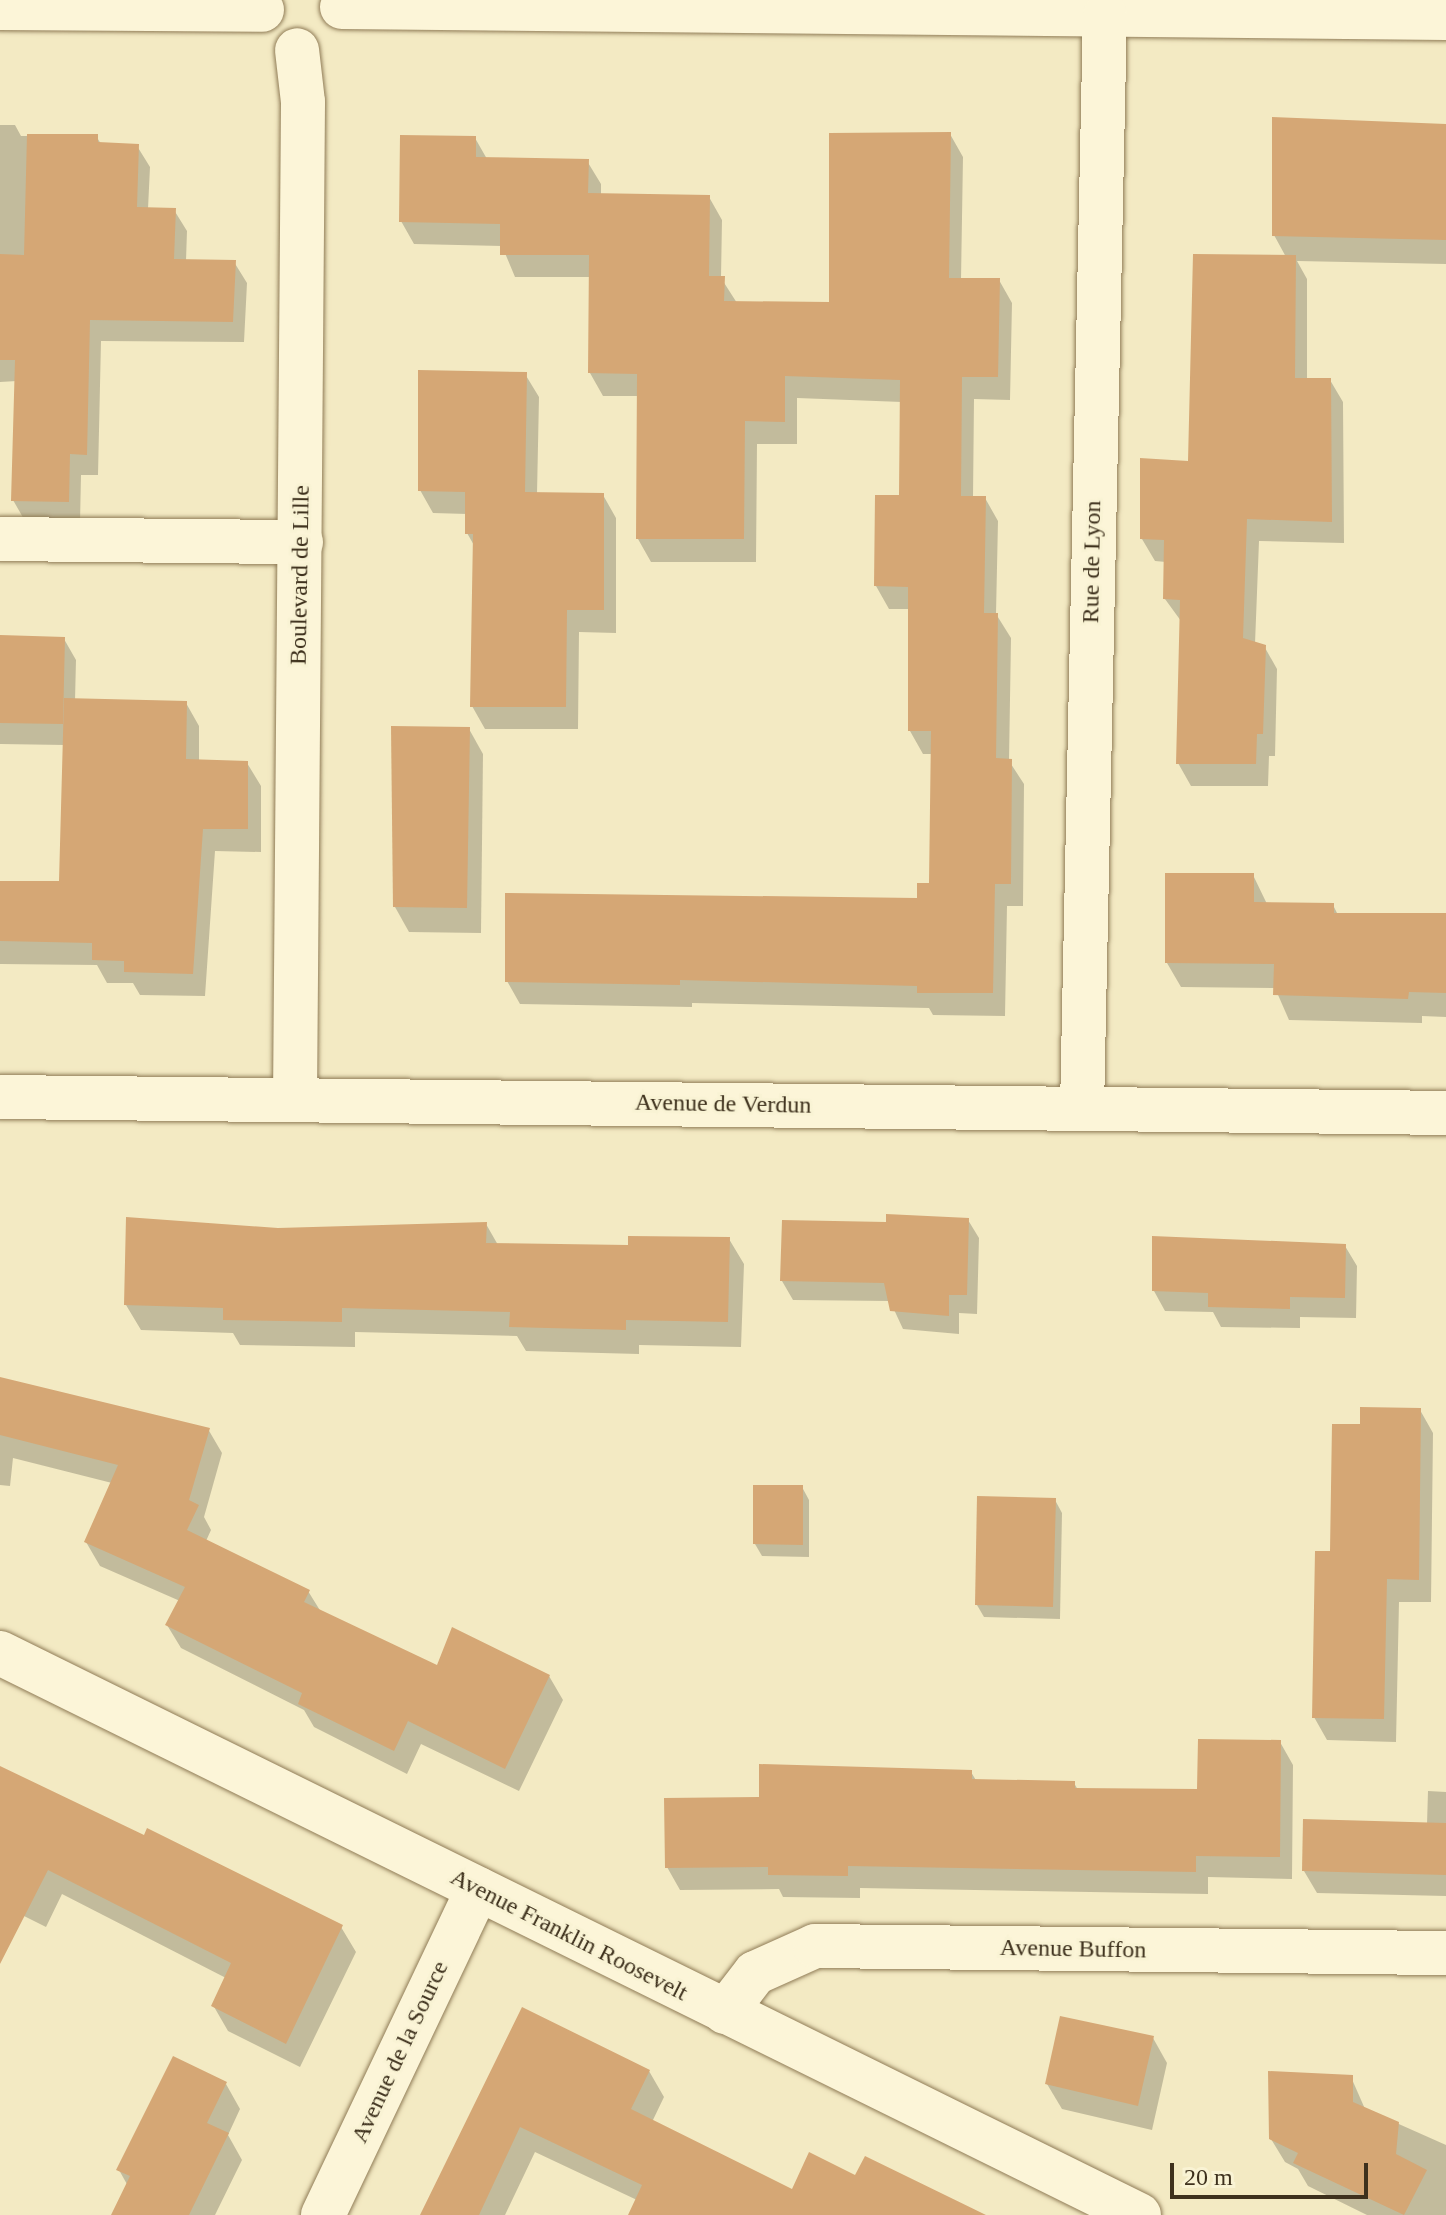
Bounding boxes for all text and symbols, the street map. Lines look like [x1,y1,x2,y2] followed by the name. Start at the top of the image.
[284,485,316,665] street label: Boulevard de Lille
[1077,500,1107,624] street label: Rue de Lyon
[634,1088,812,1120] street label: Avenue de Verdun
[446,1863,692,2007] street label: Avenue Franklin Roosevelt
[1000,1933,1146,1965] street label: Avenue Buffon
[345,1956,455,2148] street label: Avenue de la Source
[1174,2147,1372,2197] scale bar
[1184,2164,1233,2190] text: 20 m

